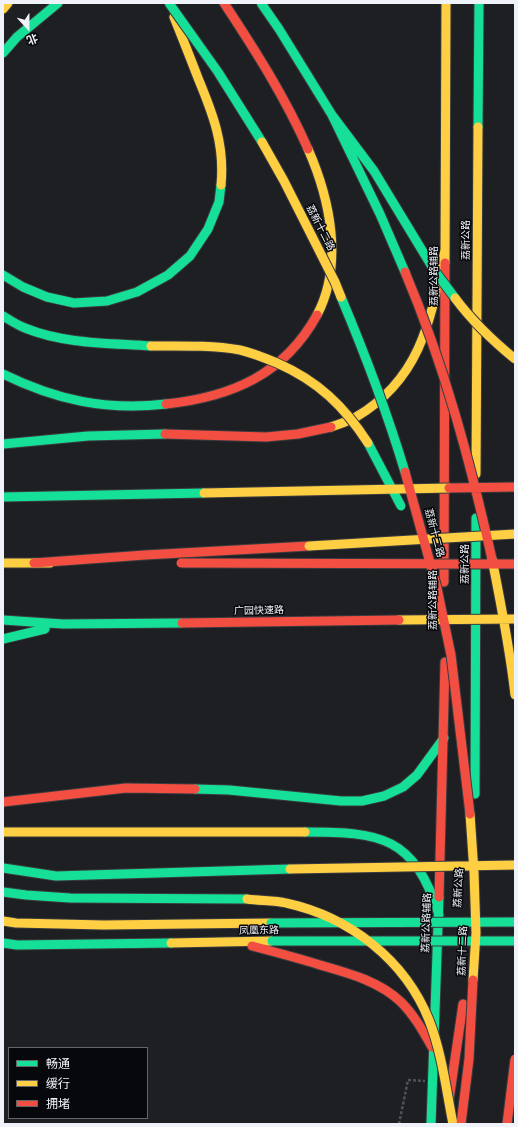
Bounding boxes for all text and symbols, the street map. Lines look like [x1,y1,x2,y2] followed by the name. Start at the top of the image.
[8,8,48,48] north arrow
[25,31,40,48] text: 北
[303,203,337,253] street label: 荔新十二路
[460,220,472,260] street label: 荔新公路
[428,246,440,306] street label: 荔新公路辅路
[422,507,446,559] street label: 荔新十二路
[459,544,471,584] street label: 荔新公路
[427,570,439,630] street label: 荔新公路辅路
[234,605,284,617] street label: 广园快速路
[452,868,466,908] street label: 荔新公路
[420,893,434,953] street label: 荔新公路辅路
[239,925,279,937] street label: 凤凰东路
[456,926,470,976] street label: 荔新十二路
[8,1047,148,1119] legend
[46,1056,70,1072] text: 畅通
[46,1076,70,1092] text: 缓行
[46,1096,70,1112] text: 拥堵

